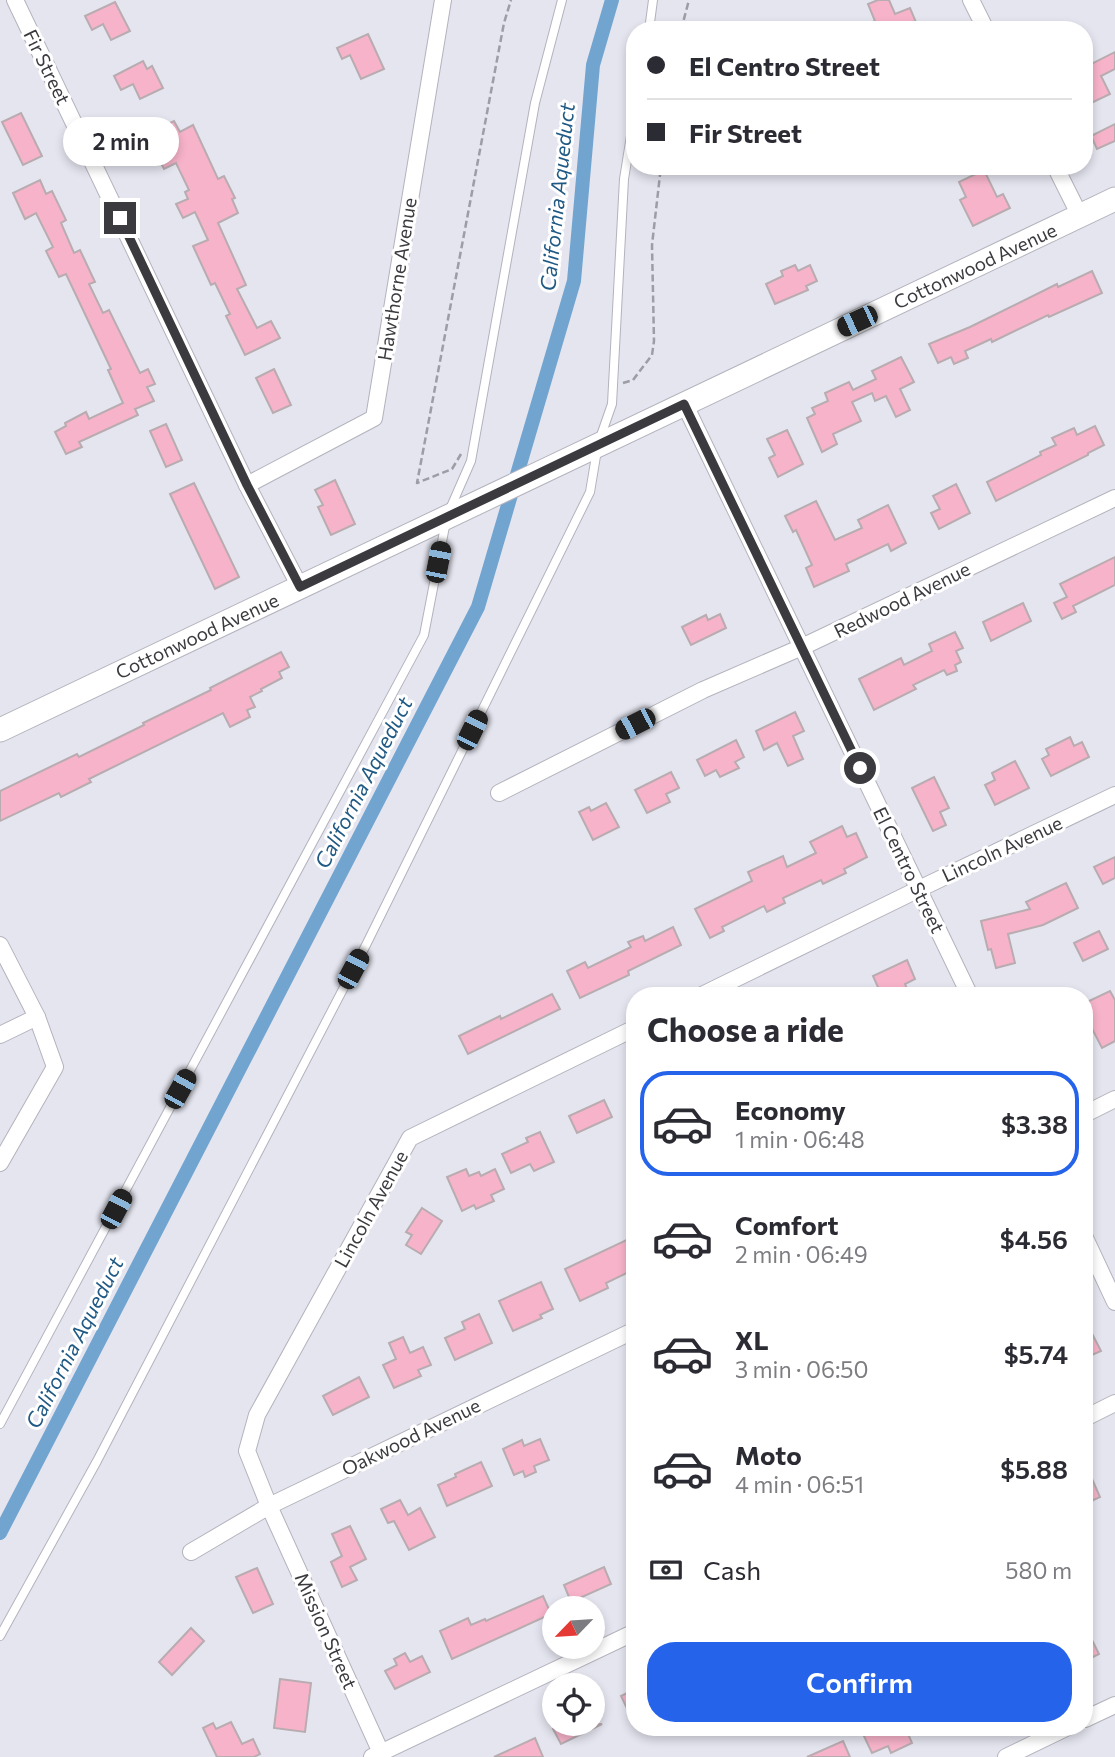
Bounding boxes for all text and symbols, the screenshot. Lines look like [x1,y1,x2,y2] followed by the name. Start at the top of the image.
[19,25,76,108] street label: Fir Street
[689,50,880,81] text: El Centro Street
[534,101,579,292] water label: California Aqueduct
[62,116,178,166] callout: 2 min
[689,117,802,148] text: Fir Street
[93,127,149,155] text: 2 min
[372,196,421,362] street label: Hawthorne Avenue
[104,202,136,234] route end
[890,218,1060,313] street label: Cottonwood Avenue
[834,303,881,339] car
[424,539,453,585] car
[830,557,974,642] street label: Redwood Avenue
[112,588,282,683] street label: Cottonwood Avenue
[309,692,417,872] water label: California Aqueduct
[612,705,659,743] car
[454,707,491,753] car
[844,752,876,784] route start
[869,803,950,937] street label: El Centro Street
[938,811,1066,886] street label: Lincoln Avenue
[334,946,373,992] car
[647,1009,844,1049] text: Choose a ride
[161,1066,200,1112] car
[651,1092,714,1155] icon: car
[735,1094,846,1125] text: Economy
[1001,1108,1068,1139] text: $3.38
[735,1125,865,1153] text: 1 min · 06:48
[329,1146,412,1271] street label: Lincoln Avenue
[97,1186,136,1232] car
[651,1207,714,1270] icon: car
[735,1209,838,1240] text: Comfort
[1000,1223,1068,1254] text: $4.56
[735,1240,868,1268] text: 2 min · 06:49
[20,1252,128,1432] water label: California Aqueduct
[651,1322,714,1385] icon: car
[735,1324,769,1355] text: XL
[1004,1338,1068,1369] text: $5.74
[735,1355,869,1383] text: 3 min · 06:50
[338,1393,484,1480] street label: Oakwood Avenue
[651,1437,714,1500] icon: car
[735,1439,802,1470] text: Moto
[1000,1453,1068,1484] text: $5.88
[735,1470,864,1498] text: 4 min · 06:51
[647,1551,685,1589] icon: cash
[703,1554,761,1585] text: Cash
[1005,1556,1072,1584] text: 580 m
[291,1569,362,1693] street label: Mission Street
[542,1596,606,1659] north arrow
[542,1596,605,1736] map controls
[647,1642,1072,1722] button: Confirm
[542,1673,605,1736] button: locate

